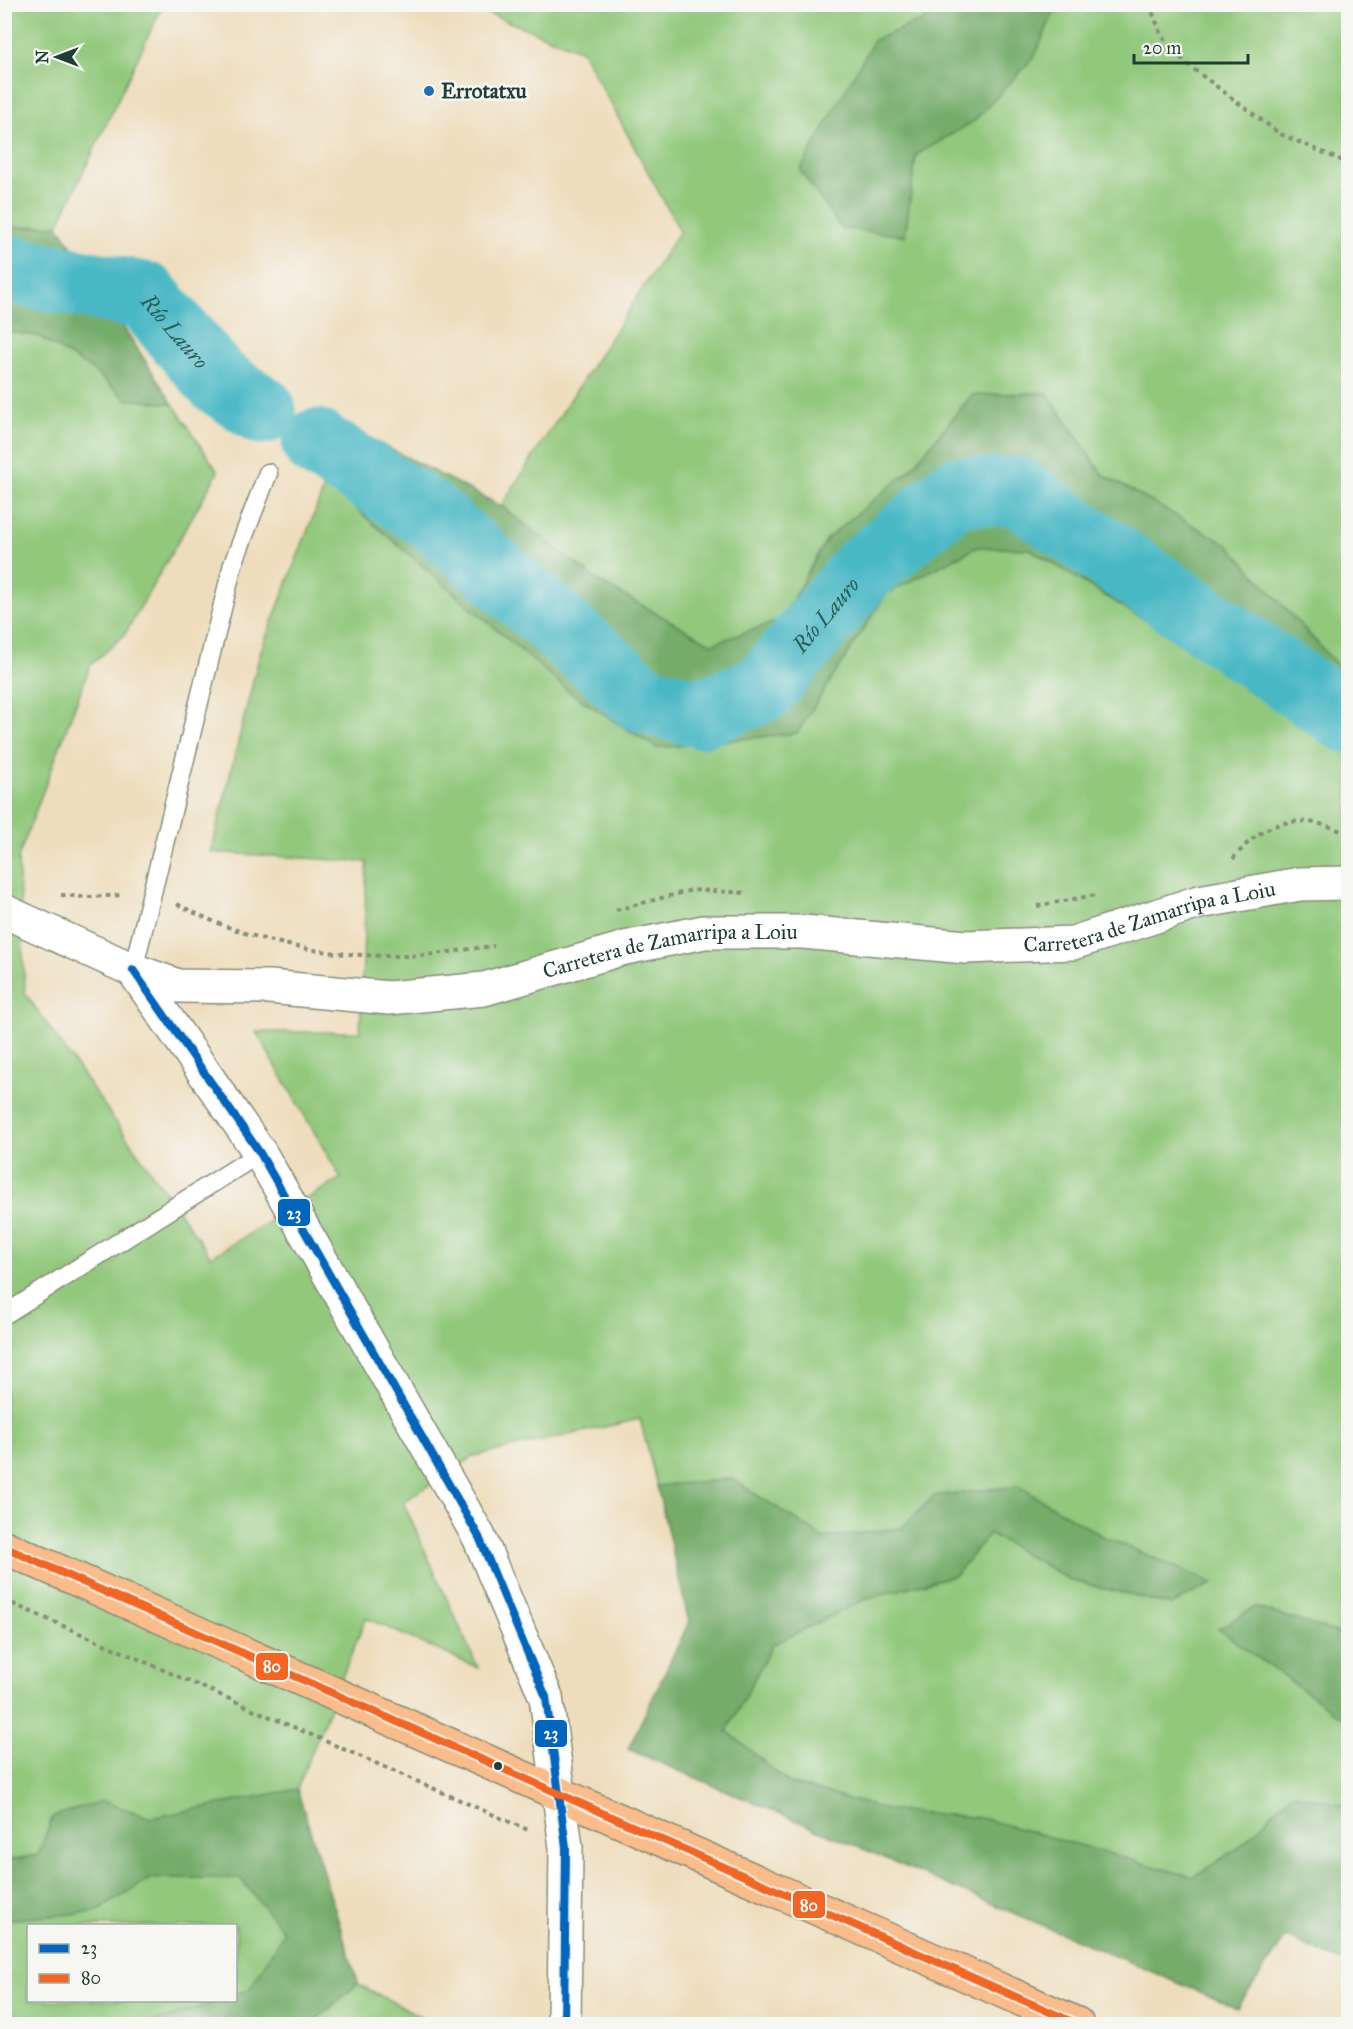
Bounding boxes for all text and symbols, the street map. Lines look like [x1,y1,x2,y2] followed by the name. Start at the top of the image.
[27,27,87,87] north arrow
[1134,27,1248,65] scale bar
[1143,37,1181,59] text: 20 m
[33,50,52,64] text: N
[441,78,528,104] place label: Errotatxu
[422,84,436,98] marker: Errotatxu
[135,287,215,374] water label: Río Lauro
[786,571,865,659] water label: Río Lauro
[1023,876,1278,958] street label: Carretera de Zamarripa a Loiu
[540,919,798,984] street label: Carretera de Zamarripa a Loiu
[277,1198,311,1227] line badge: 23
[287,1204,301,1224] text: 23
[255,1652,289,1681] line badge: 80
[263,1657,281,1676] text: 80
[534,1719,568,1748] line badge: 23
[544,1724,558,1744] text: 23
[492,1760,504,1772] unlabelled marker
[792,1890,826,1919] line badge: 80
[800,1896,818,1915] text: 80
[27,1924,237,2002] legend
[81,1937,97,1959] text: 23
[81,1967,101,1989] text: 80

